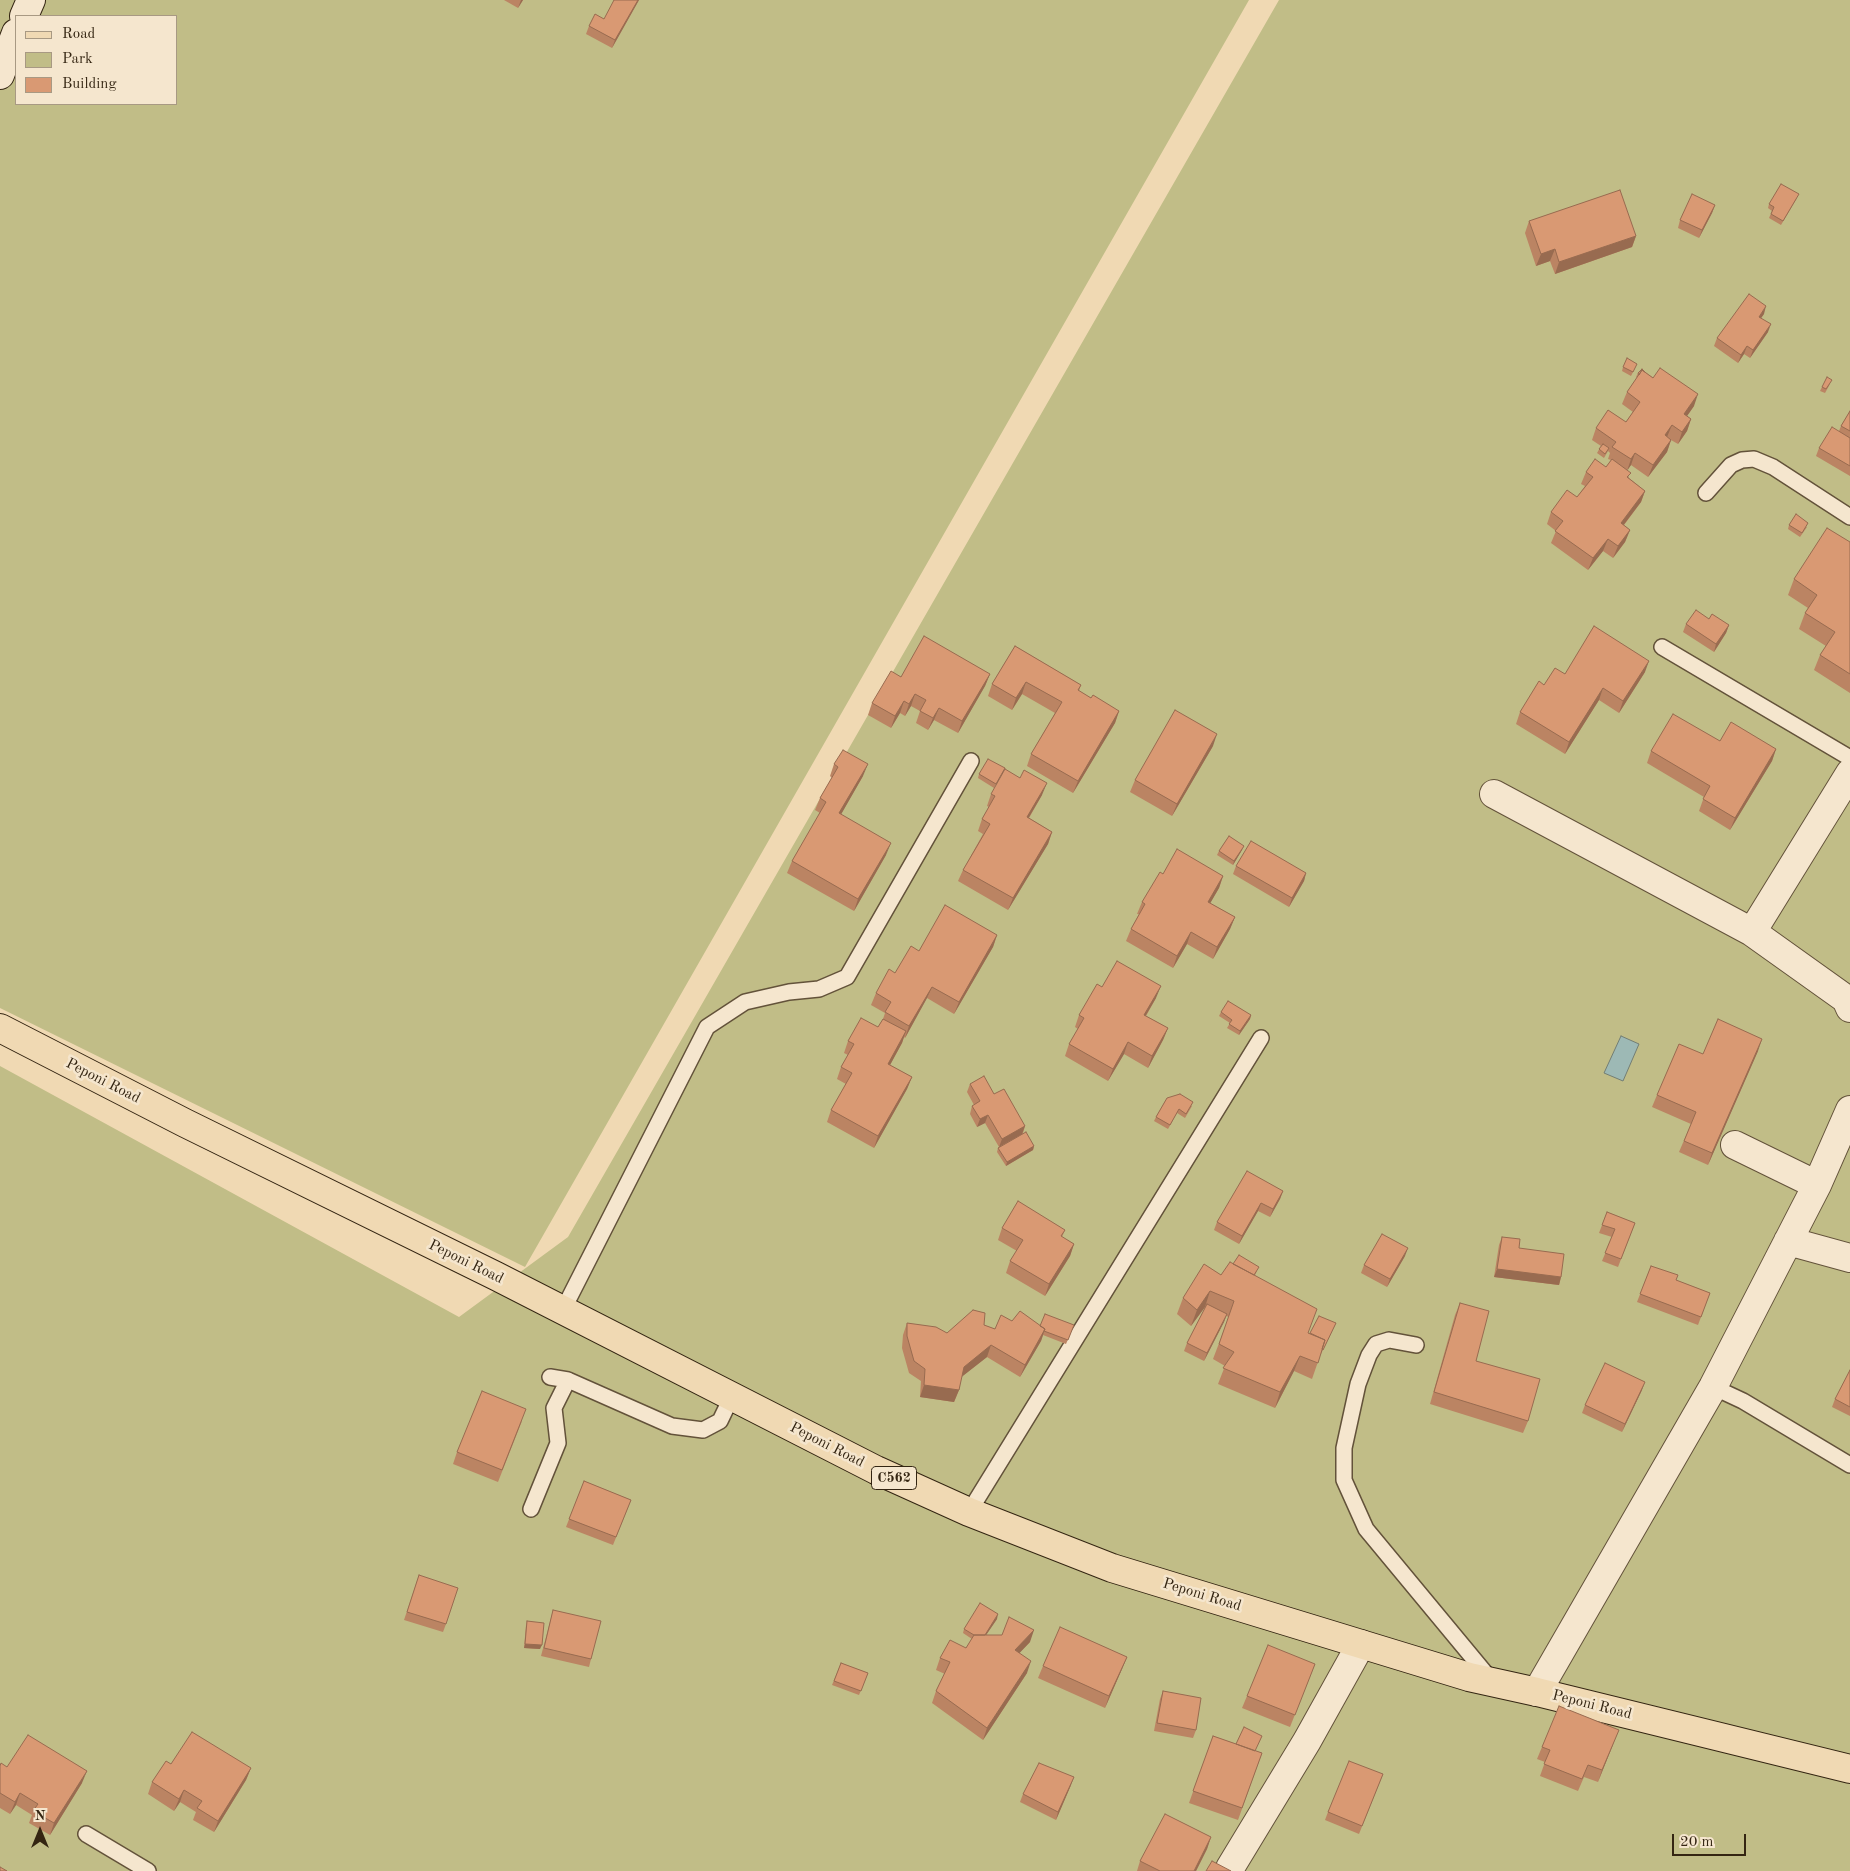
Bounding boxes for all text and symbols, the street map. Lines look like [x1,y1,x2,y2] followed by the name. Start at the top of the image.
[15,15,178,105] legend
[62,27,95,42] text: Road
[62,52,93,67] text: Park
[62,77,117,92] text: Building
[63,1055,143,1107] street label: Peponi Road
[426,1236,506,1288] street label: Peponi Road
[787,1419,867,1471] street label: Peponi Road
[872,1466,916,1490] road number: C562
[1160,1575,1244,1615] street label: Peponi Road
[1550,1686,1634,1724] street label: Peponi Road
[15,1806,65,1856] north arrow
[35,1809,45,1823] text: N
[1675,1824,1749,1856] scale bar
[1680,1835,1714,1850] text: 20 m

